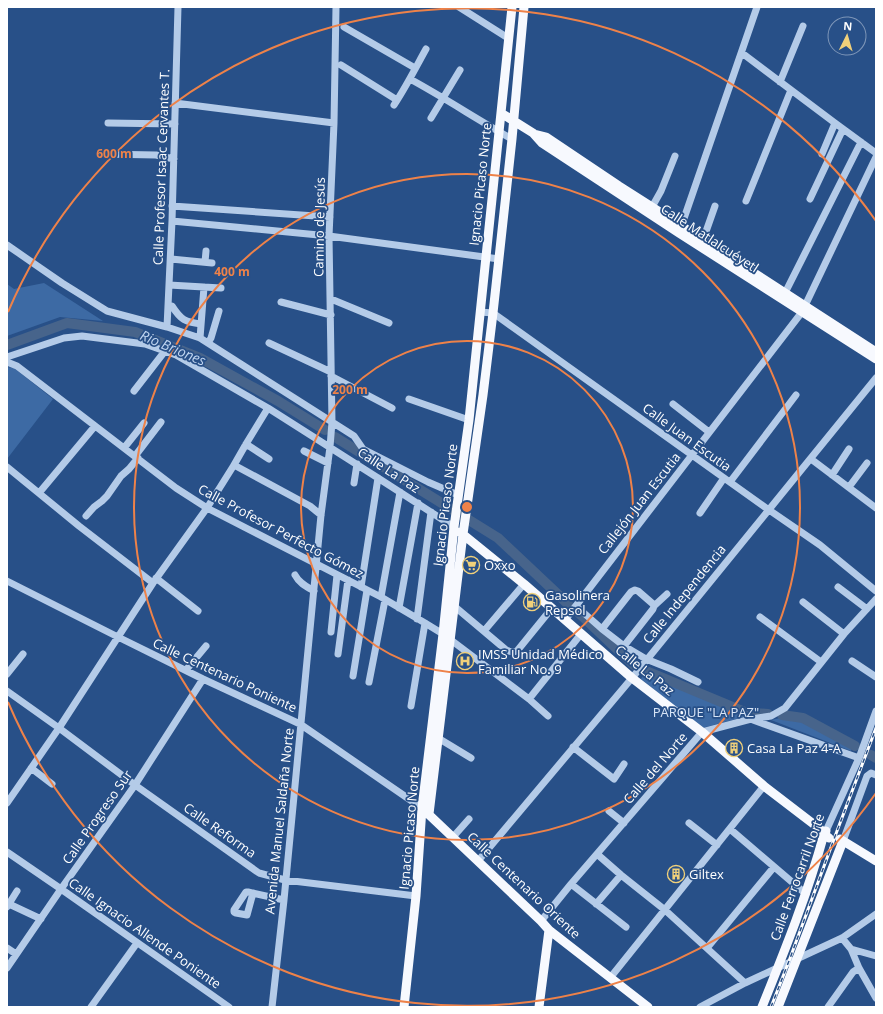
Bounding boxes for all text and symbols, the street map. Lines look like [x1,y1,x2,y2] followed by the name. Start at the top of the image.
[827,16,867,56] north arrow
[843,18,853,33] text: N
[149,69,173,265] street label: Calle Profesor Isaac Cervantes T.
[465,122,495,246] street label: Ignacio Picaso Norte
[96,145,132,162] text: 600 m
[309,177,329,277] street label: Camino de Jesús
[658,200,762,276] street label: Calle Matlalcuéyetl
[214,263,250,280] text: 400 m
[138,325,209,370] water label: Rio Briones
[332,381,368,398] text: 200 m
[639,399,735,475] street label: Calle Juan Escutia
[354,443,424,497] street label: Calle La Paz
[429,443,461,567] street label: Ignacio Picaso Norte
[594,448,684,558] street label: Callejón Juan Escutia
[195,480,367,582] street label: Calle Profesor Perfecto Gómez
[460,500,474,514] centre of rings
[638,541,730,647] street label: Calle Independencia
[461,555,481,575] supermarket icon: Oxxo
[484,556,516,574] place label: Oxxo
[545,586,610,619] place label: Gasolinera Repsol
[522,592,542,612] fuel station icon: Gasolinera Repsol
[150,634,300,716] street label: Calle Centenario Poniente
[612,641,678,699] street label: Calle La Paz
[478,645,603,678] place label: IMSS Unidad Médico Familiar No. 9
[455,651,475,671] hospital icon: IMSS Unidad Médico Familiar No. 9
[653,703,759,721] park label: PARQUE "LA PAZ"
[260,727,298,915] street label: Avenida Manuel Saldaña Norte
[619,728,691,808] street label: Calle del Norte
[724,738,744,758] building icon: Casa La Paz 4-A
[747,739,842,757] place label: Casa La Paz 4-A
[58,766,137,868] street label: Calle Progreso Sur
[395,766,423,890] street label: Ignacio Picaso Norte
[180,798,260,862] street label: Calle Reforma
[766,811,828,943] street label: Calle Ferrocarril Norte
[463,828,585,942] street label: Calle Centenario Oriente
[666,864,686,884] building icon: Giltex
[689,865,724,883] place label: Giltex
[65,873,225,993] street label: Calle Ignacio Allende Poniente

